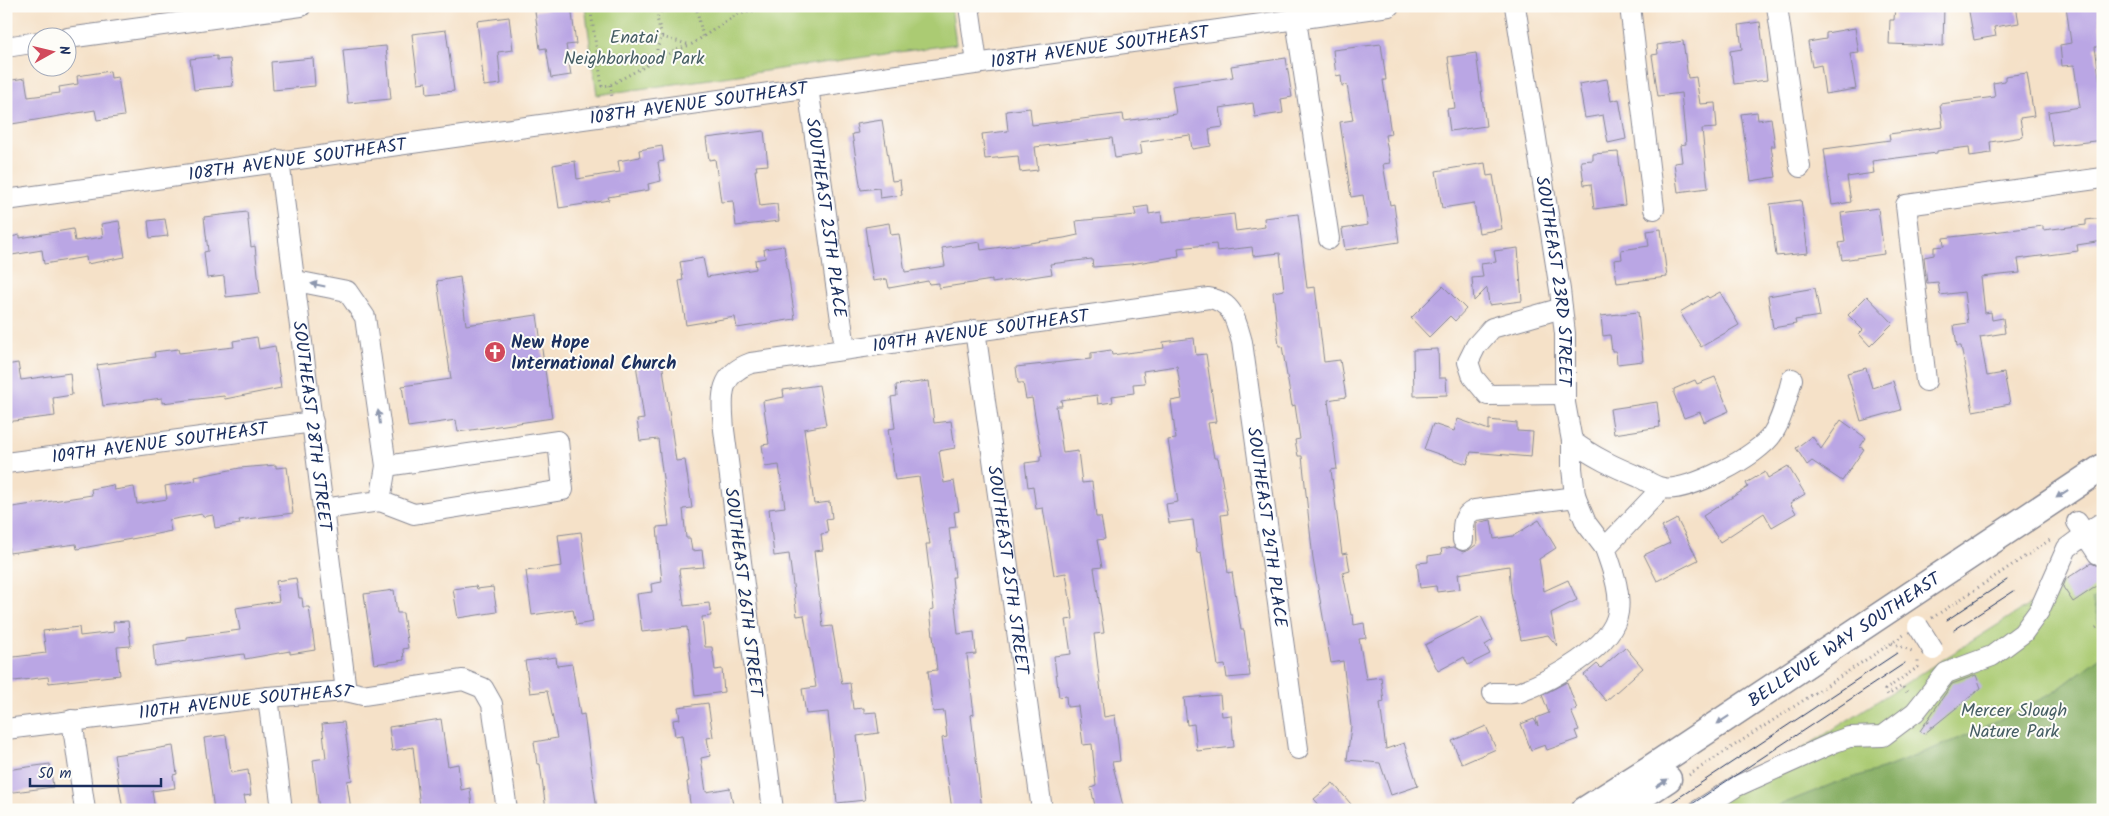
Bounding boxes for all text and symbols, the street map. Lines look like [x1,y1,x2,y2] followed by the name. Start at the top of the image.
[989,18,1212,78] street label: 108TH AVENUE SOUTHEAST
[563,24,705,74] park label: Enatai Neighborhood Park
[28,28,78,78] north arrow
[52,44,75,56] text: N
[588,75,811,134] street label: 108TH AVENUE SOUTHEAST
[797,116,854,320] street label: SOUTHEAST 25TH PLACE
[186,131,410,190] street label: 108TH AVENUE SOUTHEAST
[1526,174,1578,387] street label: SOUTHEAST 23RD STREET
[310,281,326,289] one-way arrow
[871,302,1092,362] street label: 109TH AVENUE SOUTHEAST
[283,319,339,534] street label: SOUTHEAST 28TH STREET
[511,329,676,379] place label: New Hope International Church
[483,340,507,364] church icon: New Hope International Church
[375,409,383,425] one-way arrow
[50,415,271,473] street label: 109TH AVENUE SOUTHEAST
[1238,425,1294,630] street label: SOUTHEAST 24TH PLACE
[978,464,1036,677] street label: SOUTHEAST 25TH STREET
[715,486,770,700] street label: SOUTHEAST 26TH STREET
[2055,489,2069,499] one-way arrow
[1742,565,1948,716] street label: BELLEVUE WAY SOUTHEAST
[137,678,356,729] street label: 110TH AVENUE SOUTHEAST
[1961,697,2067,747] park label: Mercer Slough Nature Park
[1717,715,1730,725] one-way arrow
[30,756,161,788] scale bar
[38,762,72,786] text: 50 m
[1655,778,1668,788] one-way arrow

